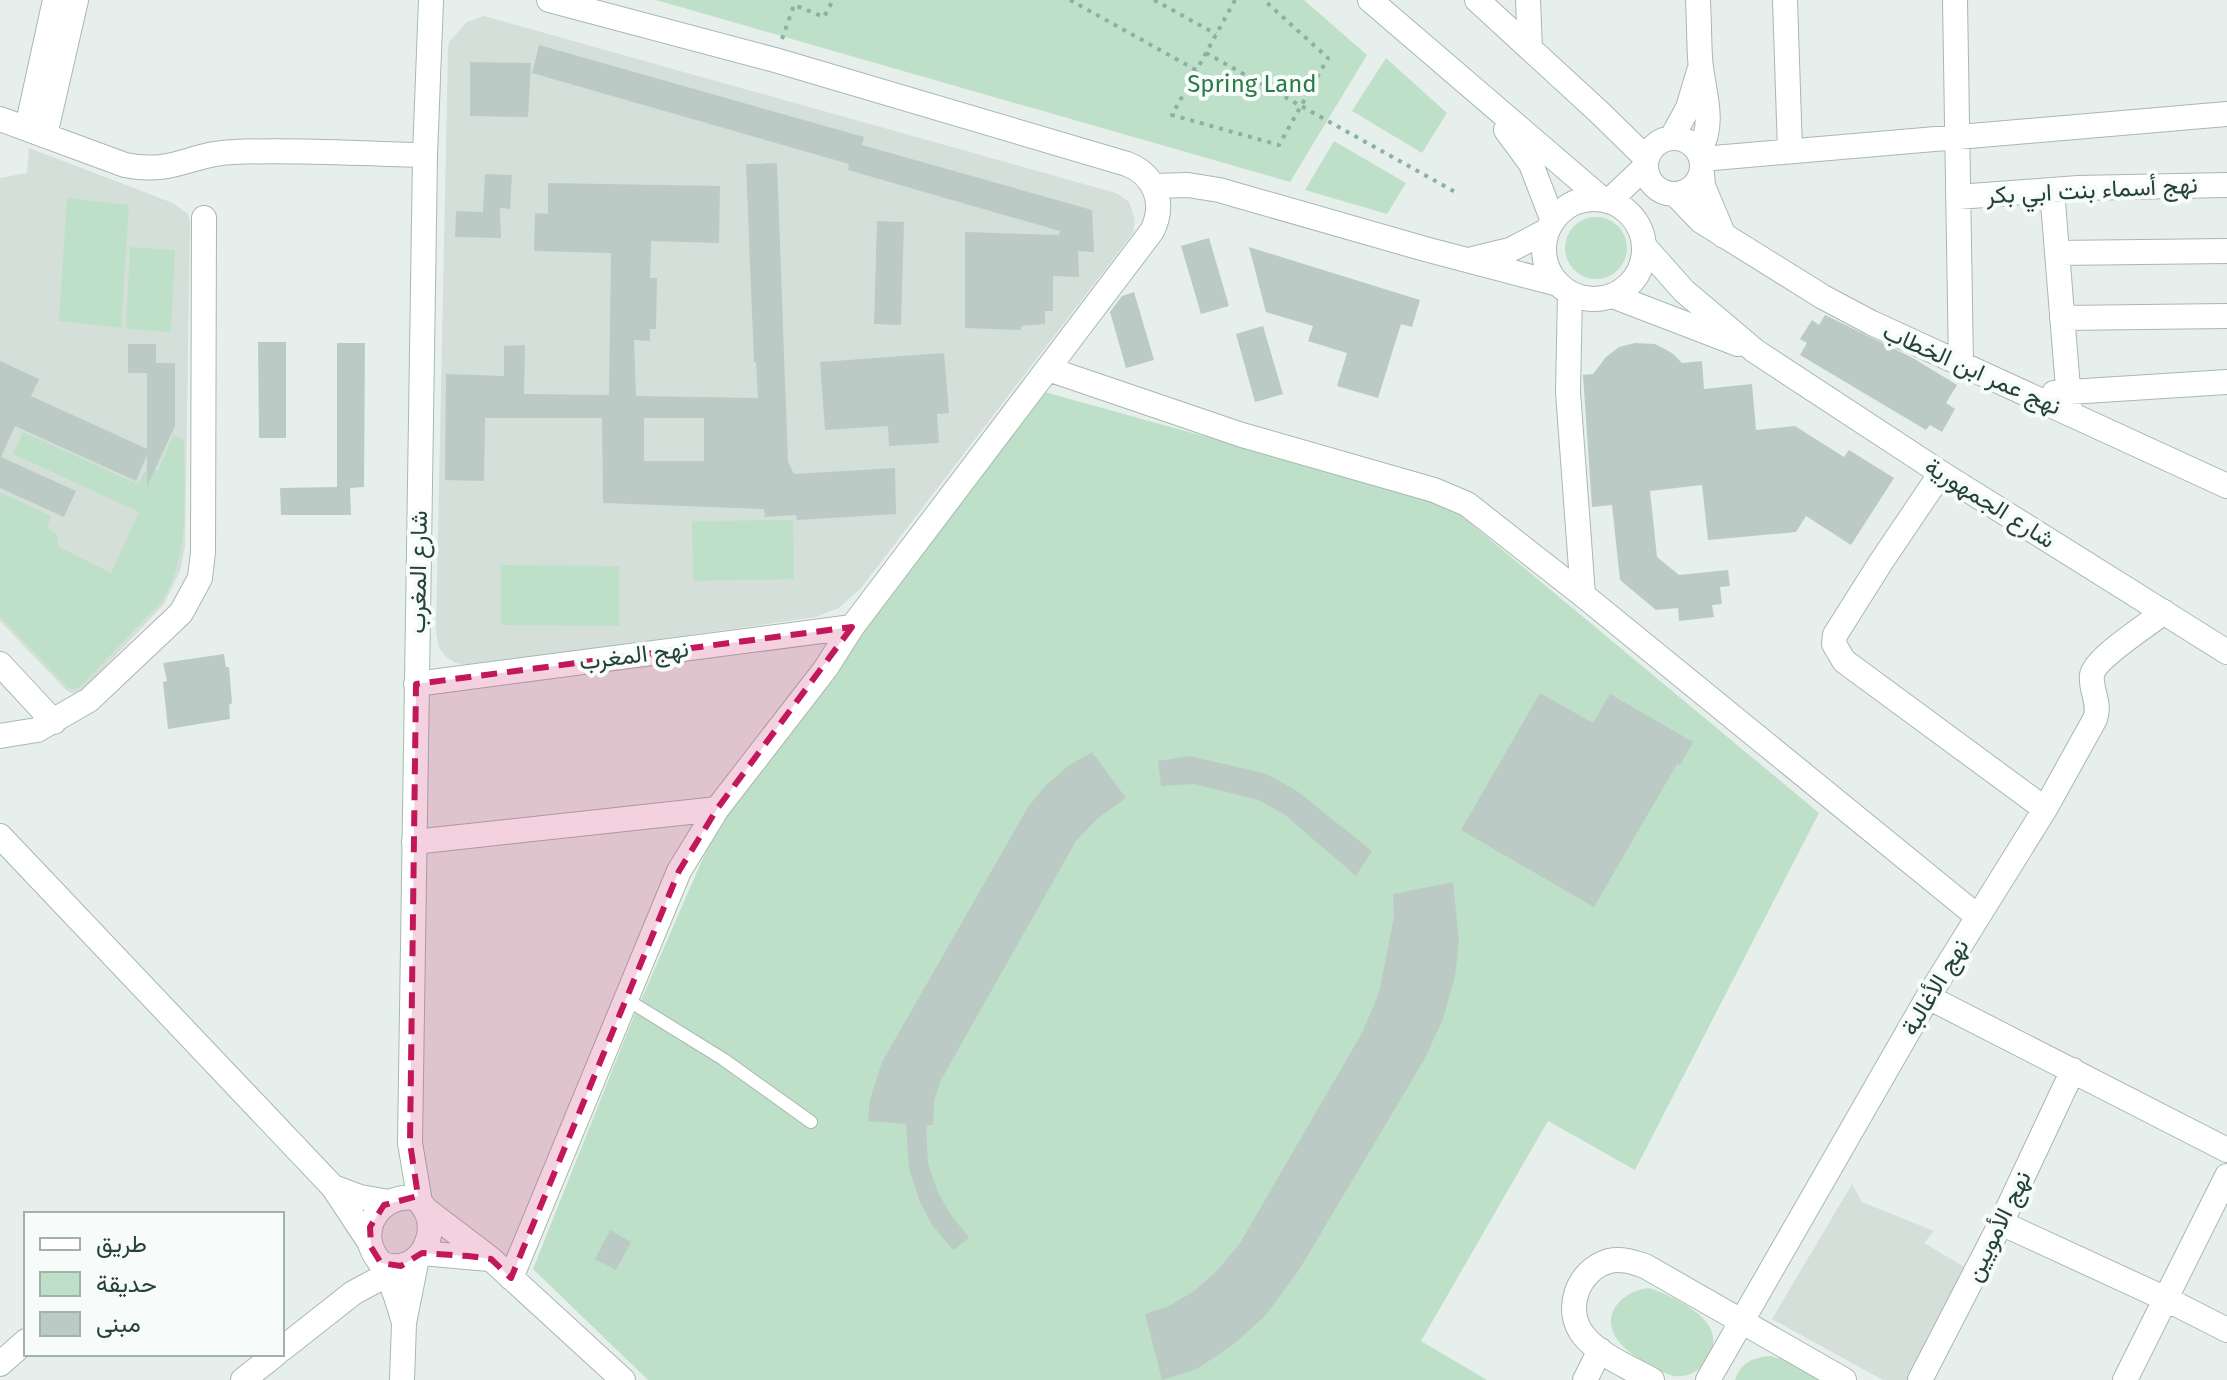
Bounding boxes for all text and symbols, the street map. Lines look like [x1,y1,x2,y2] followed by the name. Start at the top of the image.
[1187,70,1317,98] park label: Spring Land
[1985,170,2199,215] street label: نهج أسماء بنت ابي بكر
[1877,317,2065,424] street label: نهج عمر ابن الخطاب
[1919,452,2060,556] street label: شارع الجمهورية
[403,510,435,634] street label: شارع المغرب
[578,634,691,679] street label: نهج المغرب
[1895,934,1977,1042] street label: نهج الأغالبة
[1959,1166,2039,1287] street label: نهج الأمويين
[24,1212,284,1356] legend
[96,1230,147,1259] text: طريق
[96,1270,157,1298] text: حديقة
[96,1310,141,1338] text: مبنى

